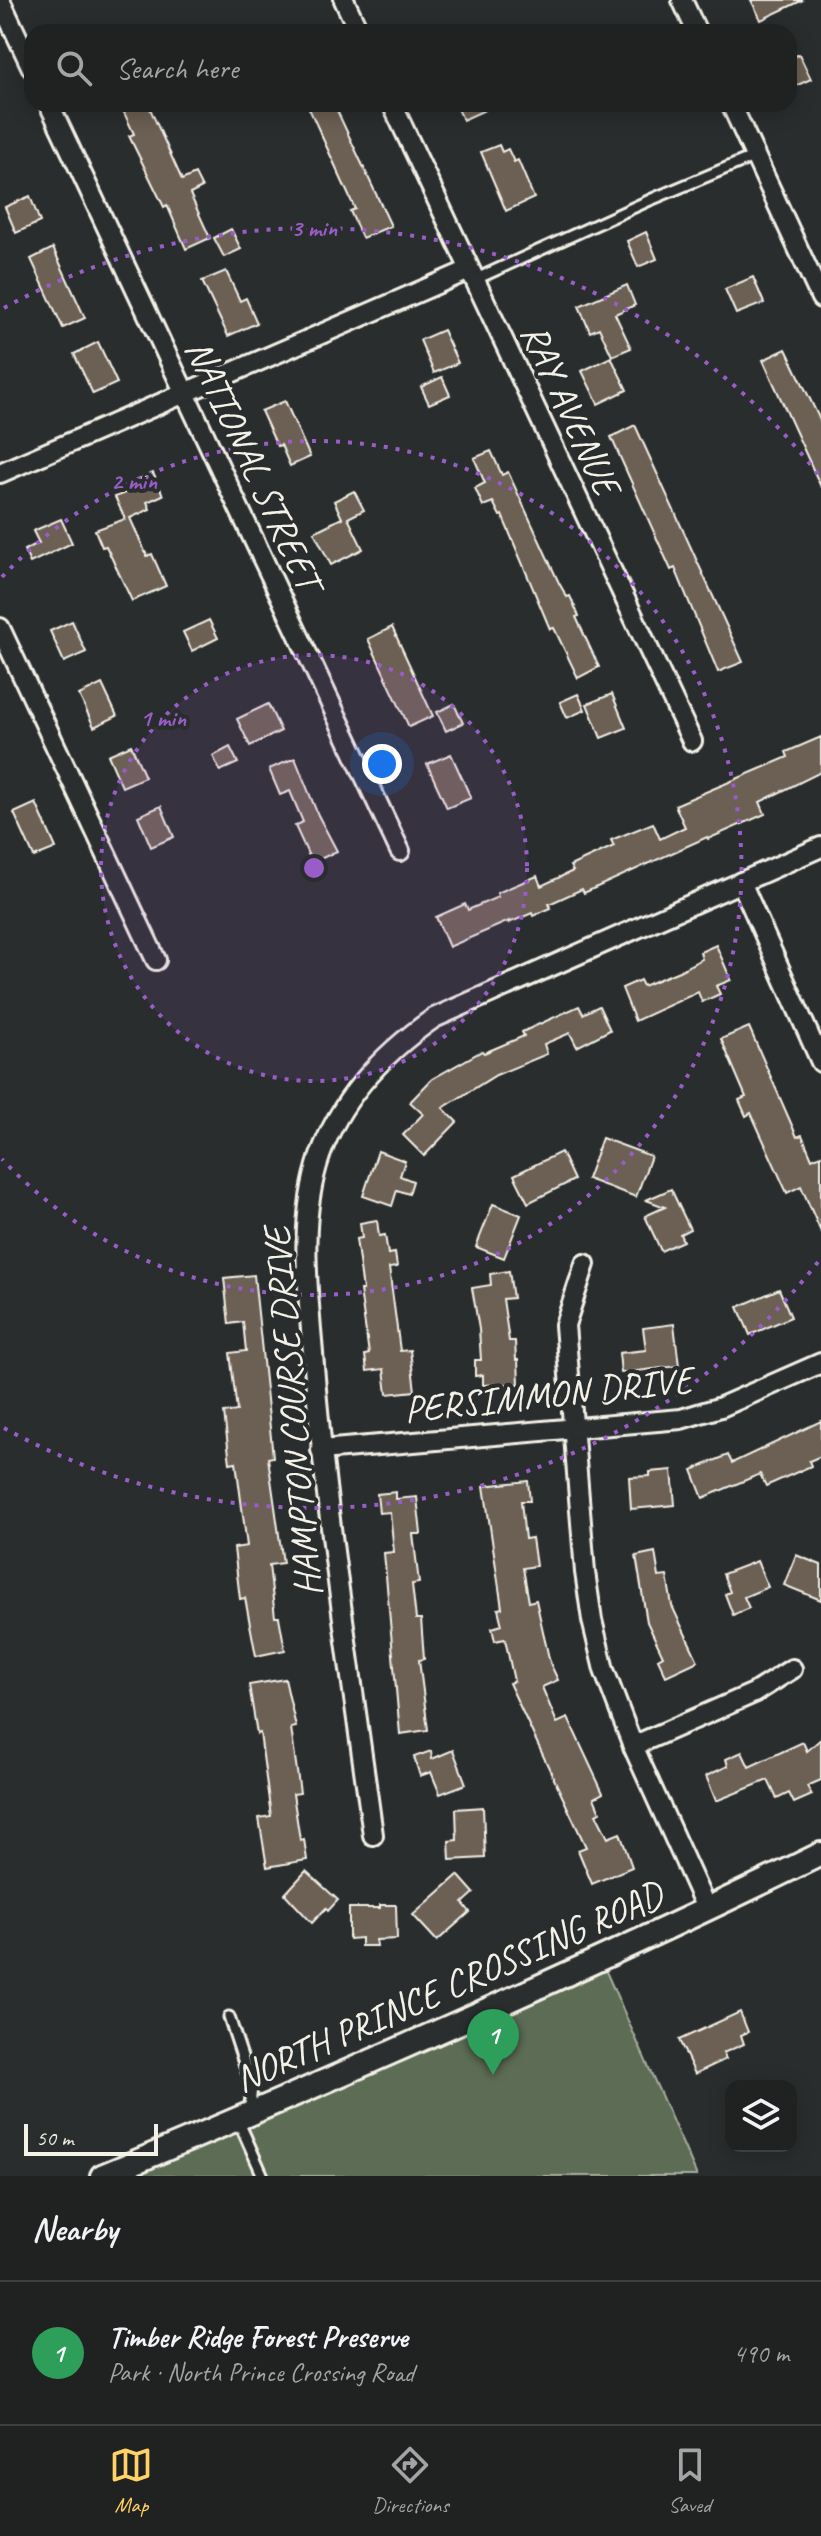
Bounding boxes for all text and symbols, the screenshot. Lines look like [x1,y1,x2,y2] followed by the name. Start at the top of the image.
[24,24,797,112] search box
[52,46,96,90] icon: search
[116,49,238,87] text: Search here
[291,213,338,243] text: 3 min
[510,316,633,507] street label: RAY AVENUE
[175,332,336,605] street label: NATIONAL STREET
[111,466,158,496] text: 2 min
[140,703,187,733] text: 1 min
[362,744,402,784] your location
[300,854,328,882] centre of rings
[253,1221,332,1598] street label: HAMPTON COURSE DRIVE
[402,1355,700,1433] street label: PERSIMMON DRIVE
[227,1869,672,2102] street label: NORTH PRINCE CROSSING ROAD
[467,2009,519,2075] pin: 1
[725,2080,797,2152] map controls
[725,2080,797,2152] button: layers
[24,2120,158,2156] scale bar
[36,2124,73,2152] text: 50 m
[32,2207,118,2250] text: Nearby
[108,2318,408,2356] text: Timber Ridge Forest Preserve
[52,2337,64,2370] text: 1
[733,2337,789,2370] text: 490 m
[108,2356,414,2389] text: Park · North Prince Crossing Road
[109,2443,153,2519] tab: Map
[372,2443,449,2519] tab: Directions
[668,2443,712,2519] tab: Saved

